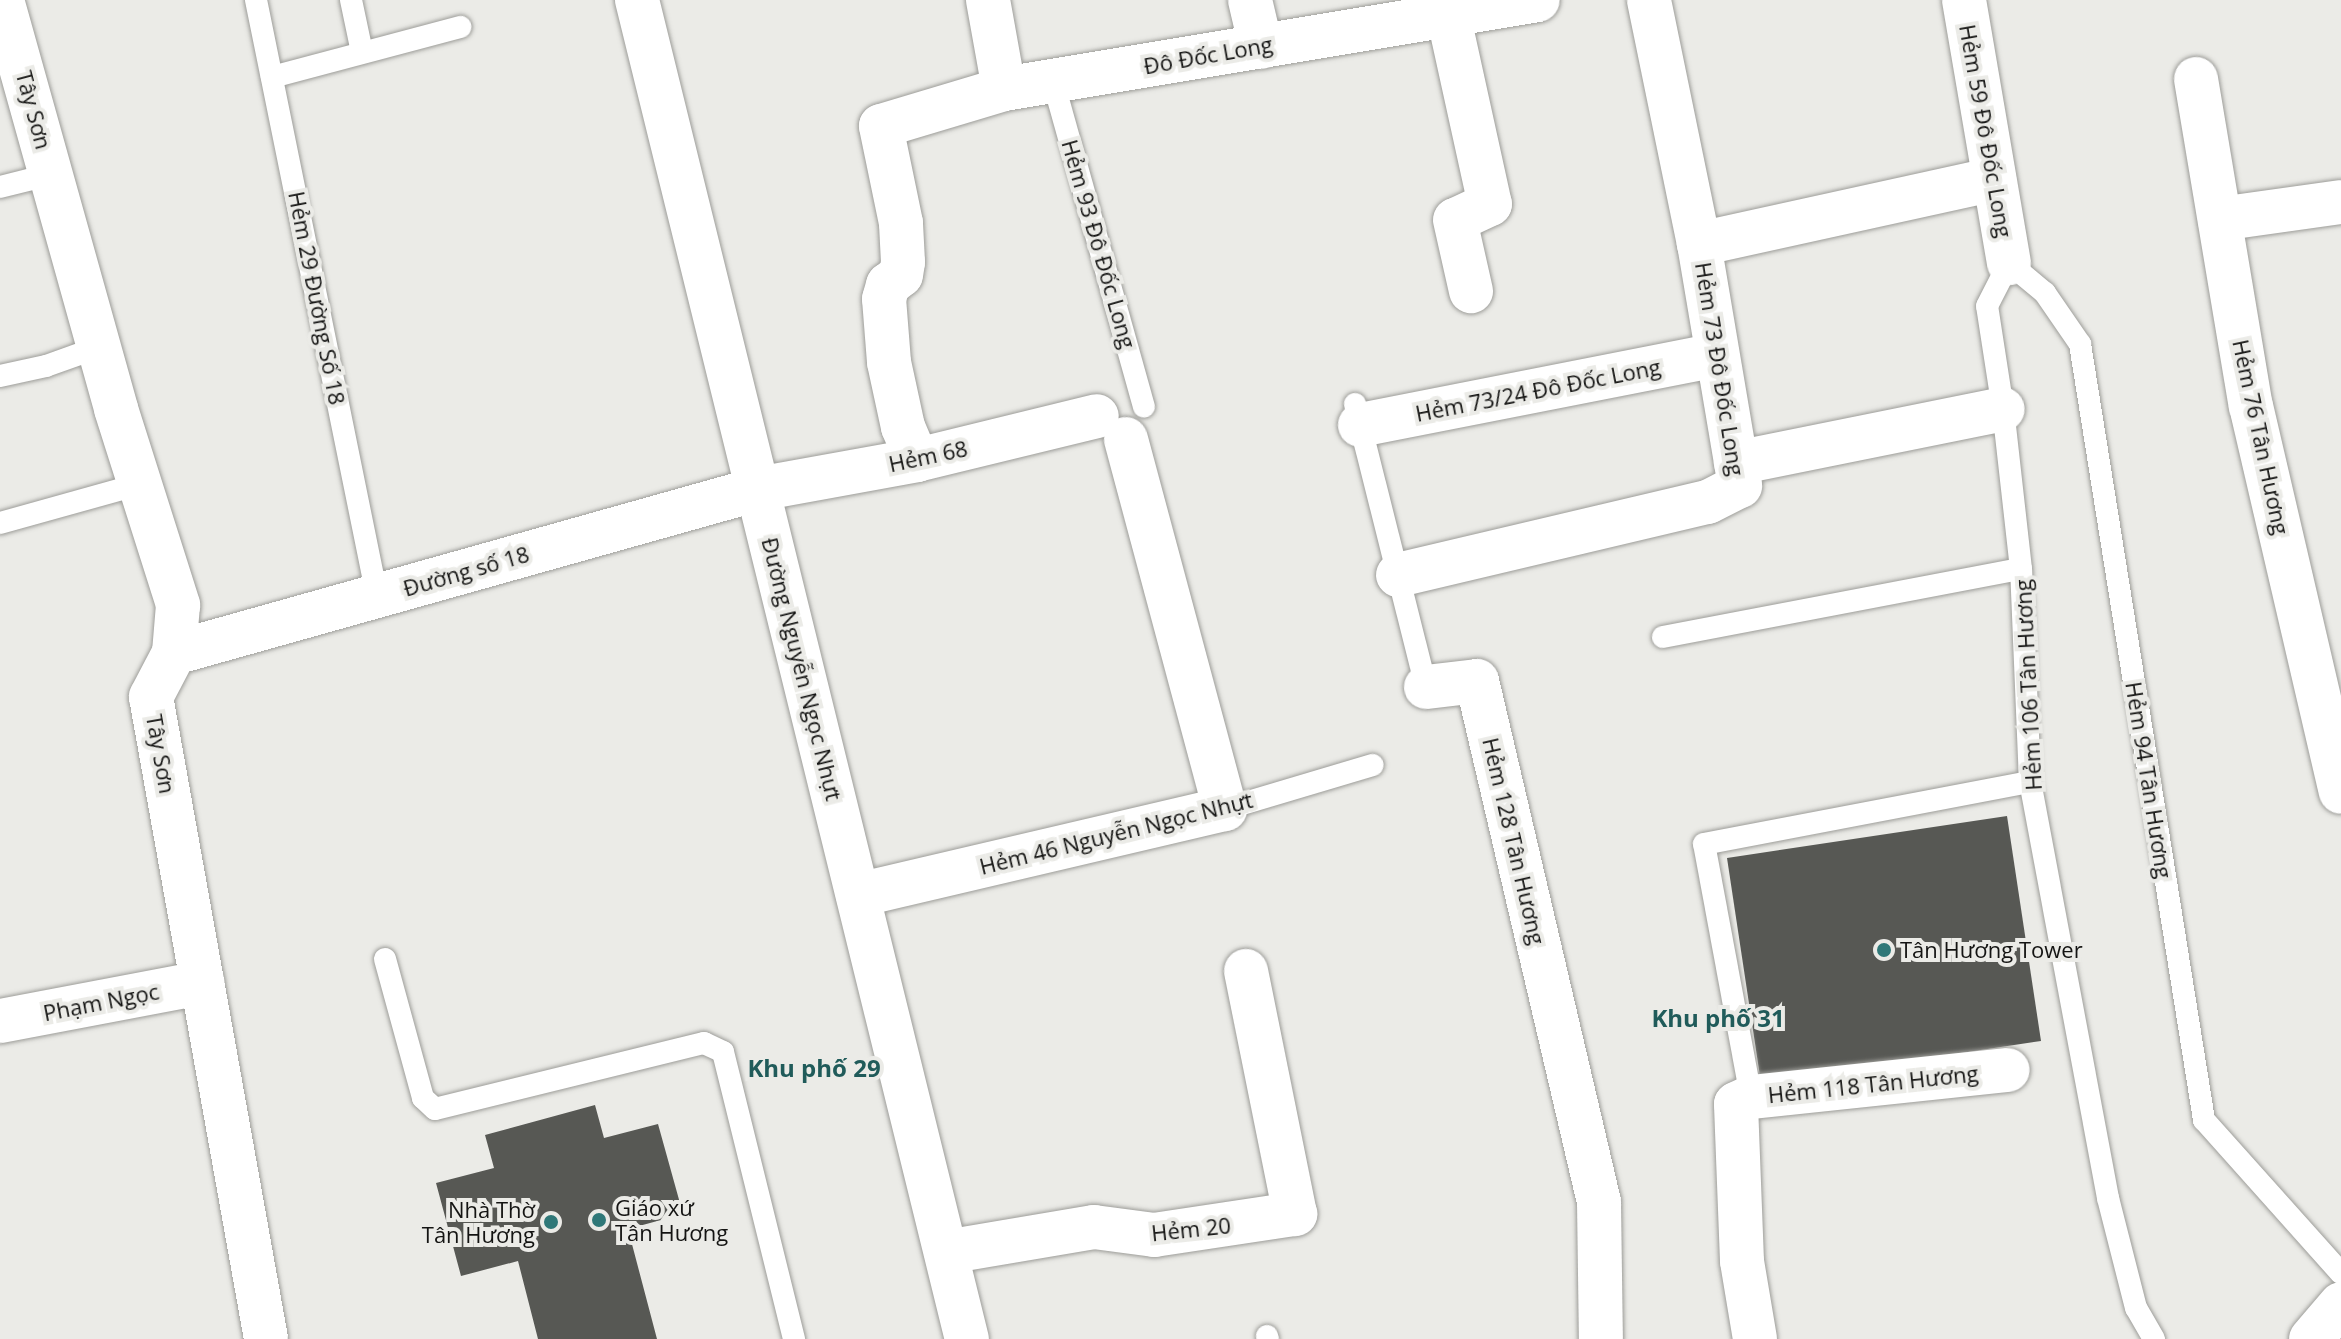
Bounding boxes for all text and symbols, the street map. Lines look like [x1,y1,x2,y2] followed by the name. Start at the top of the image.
[1954,22,2018,240] street label: Hẻm 59 Đô Đốc Long
[1141,31,1275,79] street label: Đô Đốc Long
[11,68,57,152] street label: Tây Sơn
[1057,137,1141,351] street label: Hẻm 93 Đô Đốc Long
[283,189,351,407] street label: Hẻm 29 Đường Số 18
[1690,260,1750,478] street label: Hẻm 73 Đô Đốc Long
[2227,337,2295,537] street label: Hẻm 76 Tân Hương
[1413,353,1663,427] street label: Hẻm 73/24 Đô Đốc Long
[886,435,970,477] street label: Hẻm 68
[757,535,847,803] street label: Đường Nguyễn Ngọc Nhựt
[400,540,532,602] street label: Đường số 18
[2009,579,2047,791] street label: Hẻm 106 Tân Hương
[2120,680,2178,880] street label: Hẻm 94 Tân Hương
[141,712,181,796] street label: Tây Sơn
[1477,735,1551,947] street label: Hẻm 128 Tân Hương
[977,786,1255,880] street label: Hẻm 46 Nguyễn Ngọc Nhựt
[1900,937,2083,963] place label: Tân Hương Tower
[1875,941,1893,959] marker: Tân Hương Tower
[41,978,161,1026] street label: Phạm Ngọc
[1651,1004,1785,1032] district label: Khu phố 31
[747,1054,881,1082] district label: Khu phố 29
[1767,1060,1979,1108] street label: Hẻm 118 Tân Hương
[615,1194,728,1246] place label: Giáo xứ Tân Hương
[422,1196,535,1248] place label: Nhà Thờ Tân Hương
[590,1211,608,1229] marker: Giáo xứ Tân Hương
[1150,1212,1232,1246] street label: Hẻm 20
[542,1213,560,1231] marker: Nhà Thờ Tân Hương

